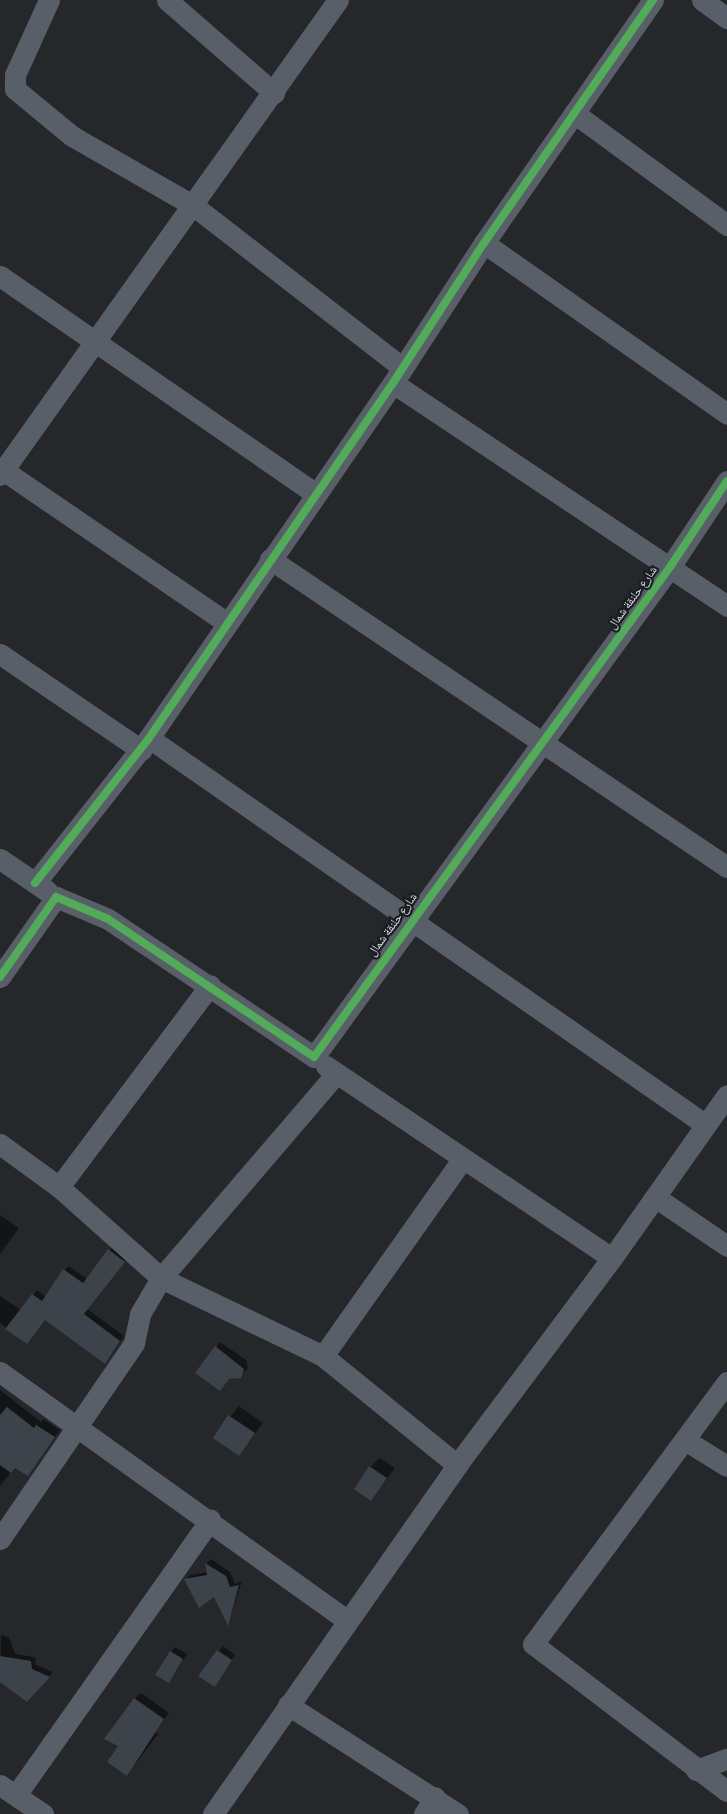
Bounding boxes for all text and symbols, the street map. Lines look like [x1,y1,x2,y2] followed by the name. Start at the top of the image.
[605,564,661,632] street label: شارع حلنقة شمال
[365,891,421,959] street label: شارع حلنقة شمال

